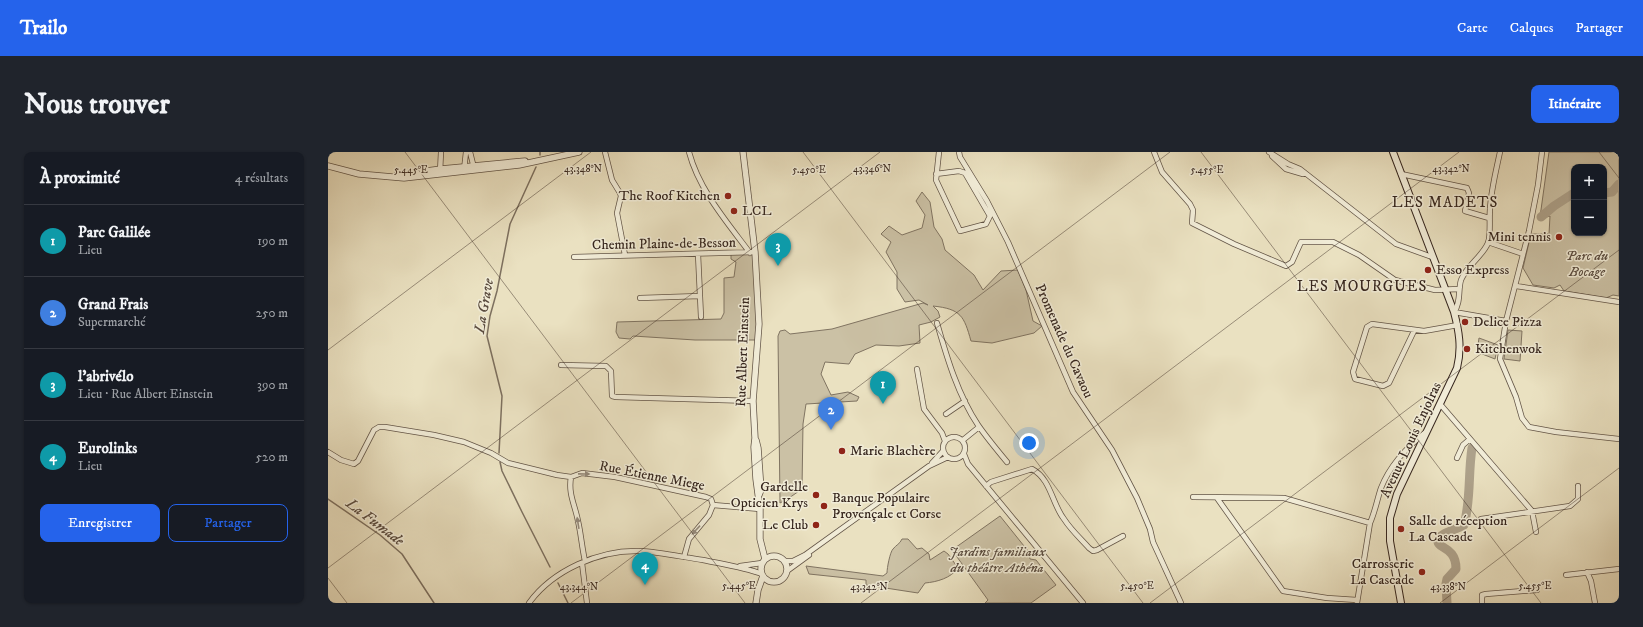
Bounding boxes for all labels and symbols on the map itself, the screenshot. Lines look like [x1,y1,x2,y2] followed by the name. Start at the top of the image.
[564,163,602,175] text: 43.348°N
[853,163,891,175] text: 43.346°N
[1432,163,1470,175] text: 43.342°N
[394,164,428,176] text: 5.445°E
[792,164,826,176] text: 5.450°E
[1190,164,1224,176] text: 5.455°E
[619,187,721,205] place label: The Roof Kitchen
[723,191,733,201] marker: The Roof Kitchen
[1392,193,1498,212] district label: LES MADETS
[742,202,772,220] place label: LCL
[729,206,739,216] marker: LCL
[1487,228,1551,246] place label: Mini tennis
[1554,232,1564,242] marker: Mini tennis
[765,233,791,266] pin: 3
[592,234,737,254] street label: Chemin Plaine-de-Besson
[1566,247,1608,281] park label: Parc du Bocage
[1436,261,1510,279] place label: Esso Express
[1423,265,1433,275] marker: Esso Express
[470,276,498,336] water label: La Grave
[1297,277,1427,296] district label: LES MOURGUES
[1031,281,1097,401] street label: Promenade du Cavaou
[732,296,754,407] street label: Rue Albert Einstein
[1473,313,1542,331] place label: Delice Pizza
[1460,317,1470,327] marker: Delice Pizza
[1475,340,1542,358] place label: Kitchenwok
[1462,344,1472,354] marker: Kitchenwok
[870,371,896,404] pin: 1
[1376,379,1446,501] street label: Avenue Louis Enjolras
[818,397,844,430] pin: 2
[1019,433,1039,453] your location
[850,442,936,460] place label: Marie Blachère
[837,446,847,456] marker: Marie Blachère
[598,457,706,495] street label: Rue Étienne Miege
[578,471,591,477] one-way arrow
[731,478,808,512] place label: Gardelle Opticien Krys
[832,489,942,523] place label: Banque Populaire Provençale et Corse
[811,490,821,500] marker: Gardelle Opticien Krys
[341,493,409,551] water label: La Fumade
[819,501,829,511] marker: Banque Populaire Provençale et Corse
[1409,512,1508,546] place label: Salle de réception La Cascade
[762,516,808,534] place label: Le Club
[575,517,581,529] one-way arrow
[811,520,821,530] marker: Le Club
[1396,524,1406,534] marker: Salle de réception La Cascade
[691,525,701,535] one-way arrow
[949,543,1047,577] park label: Jardins familiaux du théâtre Athéna
[632,552,658,585] pin: 4
[1350,555,1414,589] place label: Carrosserie La Cascade
[1417,567,1427,577] marker: Carrosserie La Cascade
[722,580,756,592] text: 5.445°E
[1120,580,1154,592] text: 5.450°E
[1518,580,1552,592] text: 5.455°E
[560,581,598,593] text: 43.344°N
[850,581,888,593] text: 43.342°N
[1430,581,1466,593] text: 43.338°N

